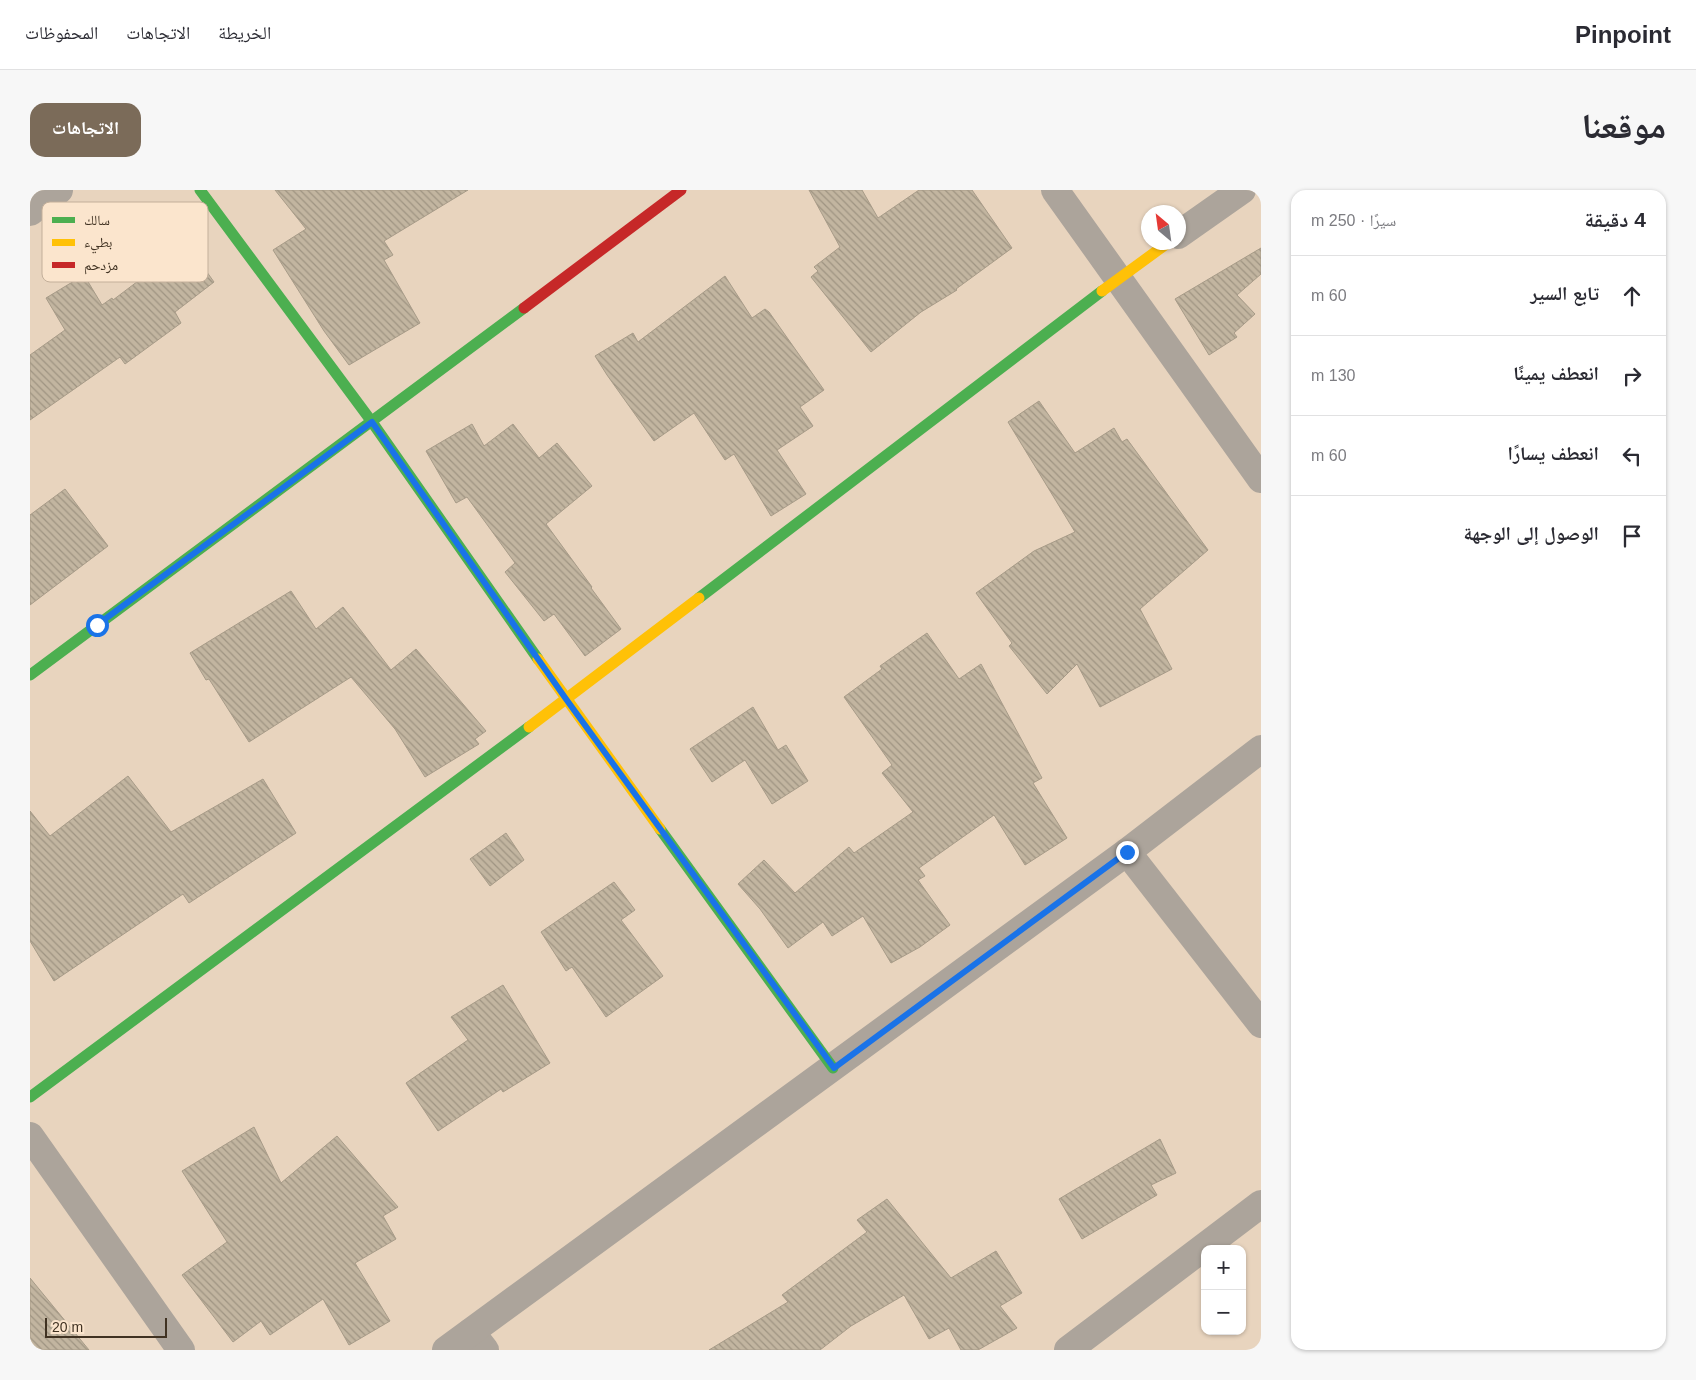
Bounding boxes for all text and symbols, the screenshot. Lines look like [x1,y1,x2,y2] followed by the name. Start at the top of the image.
[1575,21,1671,48] text: Pinpoint
[25,23,98,43] text: المحفوظات
[126,23,190,43] text: الاتجاهات
[218,23,271,43] text: الخريطة
[30,103,141,157] button: الاتجاهات
[1581,106,1666,145] text: موقعنا
[42,202,208,282] legend
[1141,205,1186,250] north arrow
[1584,208,1646,231] text: 4 دقيقة
[84,212,110,228] text: سالك
[1311,212,1396,229] text: سيرًا · 250 m
[84,234,113,254] text: بطيء
[84,257,118,275] text: مزدحم
[1618,282,1646,310] icon: ahead
[1530,283,1599,304] text: تابع السير
[1311,287,1347,304] text: 60 m
[1618,362,1646,390] icon: right
[1513,363,1599,384] text: انعطف يمينًا
[1311,367,1355,384] text: 130 m
[1618,442,1646,470] icon: left
[1508,443,1599,464] text: انعطف يسارًا
[1311,447,1347,464] text: 60 m
[1618,522,1646,550] icon: arrive
[1463,523,1599,544] text: الوصول إلى الوجهة
[86,614,109,637] route start
[1116,841,1139,864] route end
[1201,1245,1246,1335] map controls
[1201,1245,1246,1290] button: +
[1201,1290,1246,1335] button: −
[45,1315,168,1338] scale bar
[52,1319,83,1335] text: 20 m

